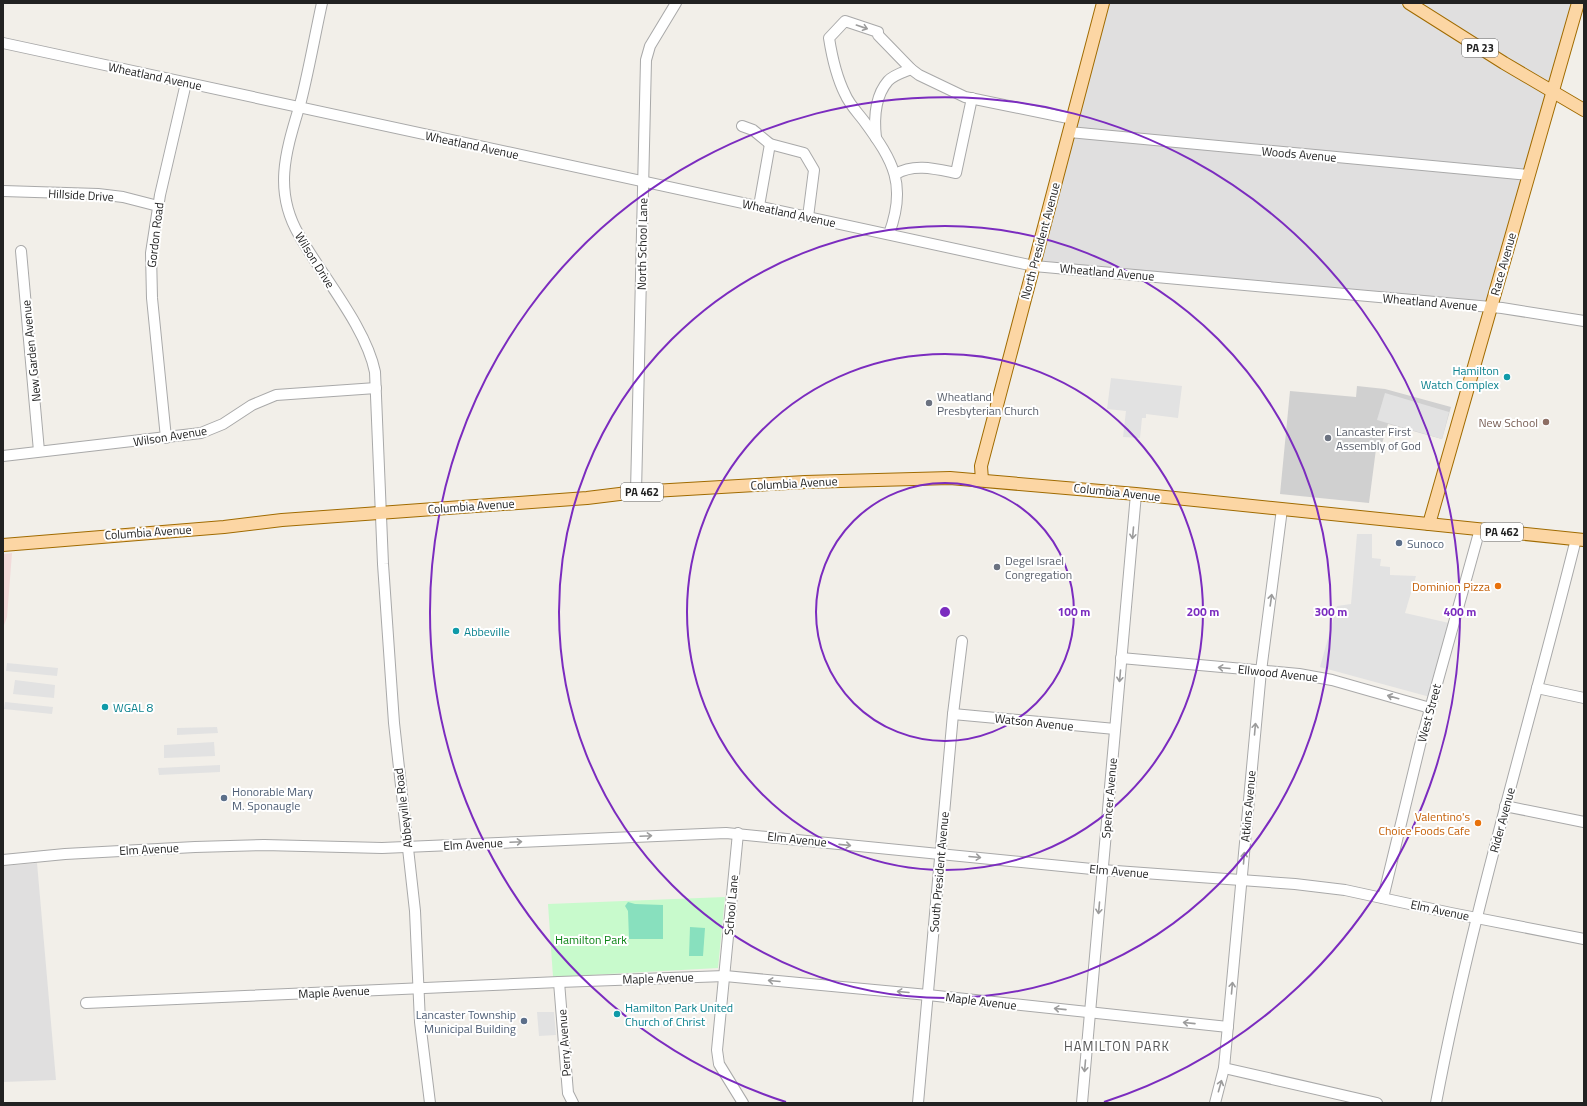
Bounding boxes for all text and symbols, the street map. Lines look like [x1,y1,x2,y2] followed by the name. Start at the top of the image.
[855,24,868,31] one-way arrow
[1462,39,1498,57] road number: PA 23
[107,57,203,95] street label: Wheatland Avenue
[424,126,520,164] street label: Wheatland Avenue
[1261,141,1337,167] street label: Woods Avenue
[1015,180,1065,302] street label: North President Avenue
[48,184,114,206] street label: Hillside Drive
[741,194,837,232] street label: Wheatland Avenue
[632,198,652,290] street label: North School Lane
[142,201,168,269] street label: Gordon Road
[290,228,340,292] street label: Wilson Drive
[1485,230,1521,298] street label: Race Avenue
[1059,258,1155,286] street label: Wheatland Avenue
[1382,288,1478,316] street label: Wheatland Avenue
[16,299,46,403] street label: New Garden Avenue
[1421,361,1500,394] place label: Hamilton Watch Complex
[1502,372,1512,382] marker: Hamilton Watch Complex
[937,387,1039,420] place label: Wheatland Presbyterian Church
[924,398,934,408] marker: Wheatland Presbyterian Church
[1479,413,1538,432] place label: New School
[1541,417,1551,427] marker: New School
[132,421,208,451] street label: Wilson Avenue
[1336,422,1421,455] place label: Lancaster First Assembly of God
[1323,433,1333,443] marker: Lancaster First Assembly of God
[750,471,838,495] street label: Columbia Avenue
[1073,478,1161,506] street label: Columbia Avenue
[621,483,663,501] road number: PA 462
[427,493,515,519] street label: Columbia Avenue
[104,519,192,545] street label: Columbia Avenue
[1481,523,1523,541] road number: PA 462
[1129,526,1136,539] one-way arrow
[1407,534,1444,553] place label: Sunoco
[1394,538,1404,548] marker: Sunoco
[1005,551,1072,584] place label: Degel Israel Congregation
[992,562,1002,572] marker: Degel Israel Congregation
[1412,577,1490,596] place label: Dominion Pizza
[1493,581,1503,591] marker: Dominion Pizza
[1267,594,1274,607] one-way arrow
[1058,602,1090,621] text: 100 m
[1187,602,1219,621] text: 200 m
[1315,602,1347,621] text: 300 m
[1444,602,1476,621] text: 400 m
[938,605,952,619] centre of rings
[464,622,510,641] place label: Abbeville
[451,626,461,636] marker: Abbeville
[1237,659,1319,687] street label: Ellwood Avenue
[1218,664,1231,671] one-way arrow
[1116,669,1123,682] one-way arrow
[1412,681,1446,744] street label: West Street
[1387,693,1400,701] one-way arrow
[113,698,154,717] place label: WGAL 8
[100,702,110,712] marker: WGAL 8
[994,708,1074,736] street label: Watson Avenue
[1252,723,1259,736] one-way arrow
[1096,757,1122,839] street label: Spencer Avenue
[389,767,417,849] street label: Abbeyville Road
[1235,769,1261,843] street label: Atkins Avenue
[232,782,313,815] place label: Honorable Mary M. Sponaugle
[1484,785,1520,855] street label: Rider Avenue
[219,793,229,803] marker: Honorable Mary M. Sponaugle
[1378,807,1470,840] place label: Valentino's Choice Foods Cafe
[924,811,954,933] street label: South President Avenue
[1473,818,1483,828] marker: Valentino's Choice Foods Cafe
[766,826,828,852] street label: Elm Avenue
[443,833,503,855] street label: Elm Avenue
[639,833,652,840] one-way arrow
[119,838,179,860] street label: Elm Avenue
[509,839,522,846] one-way arrow
[838,841,851,848] one-way arrow
[1240,852,1247,865] one-way arrow
[968,854,981,861] one-way arrow
[1088,859,1150,883] street label: Elm Avenue
[719,874,743,936] street label: School Lane
[1409,895,1471,925] street label: Elm Avenue
[1095,901,1102,914] one-way arrow
[555,930,627,949] park label: Hamilton Park
[622,967,694,989] street label: Maple Avenue
[767,977,780,984] one-way arrow
[298,981,370,1003] street label: Maple Avenue
[1228,982,1235,995] one-way arrow
[944,987,1018,1015] street label: Maple Avenue
[897,989,910,996] one-way arrow
[625,998,733,1031] place label: Hamilton Park United Church of Christ
[416,1005,516,1038] place label: Lancaster Township Municipal Building
[1054,1006,1067,1013] one-way arrow
[552,1009,576,1077] street label: Perry Avenue
[612,1009,622,1019] marker: Hamilton Park United Church of Christ
[519,1016,529,1026] marker: Lancaster Township Municipal Building
[1183,1019,1196,1026] one-way arrow
[1064,1036,1170,1056] district label: HAMILTON PARK
[1082,1059,1089,1072] one-way arrow
[1217,1079,1224,1092] one-way arrow

